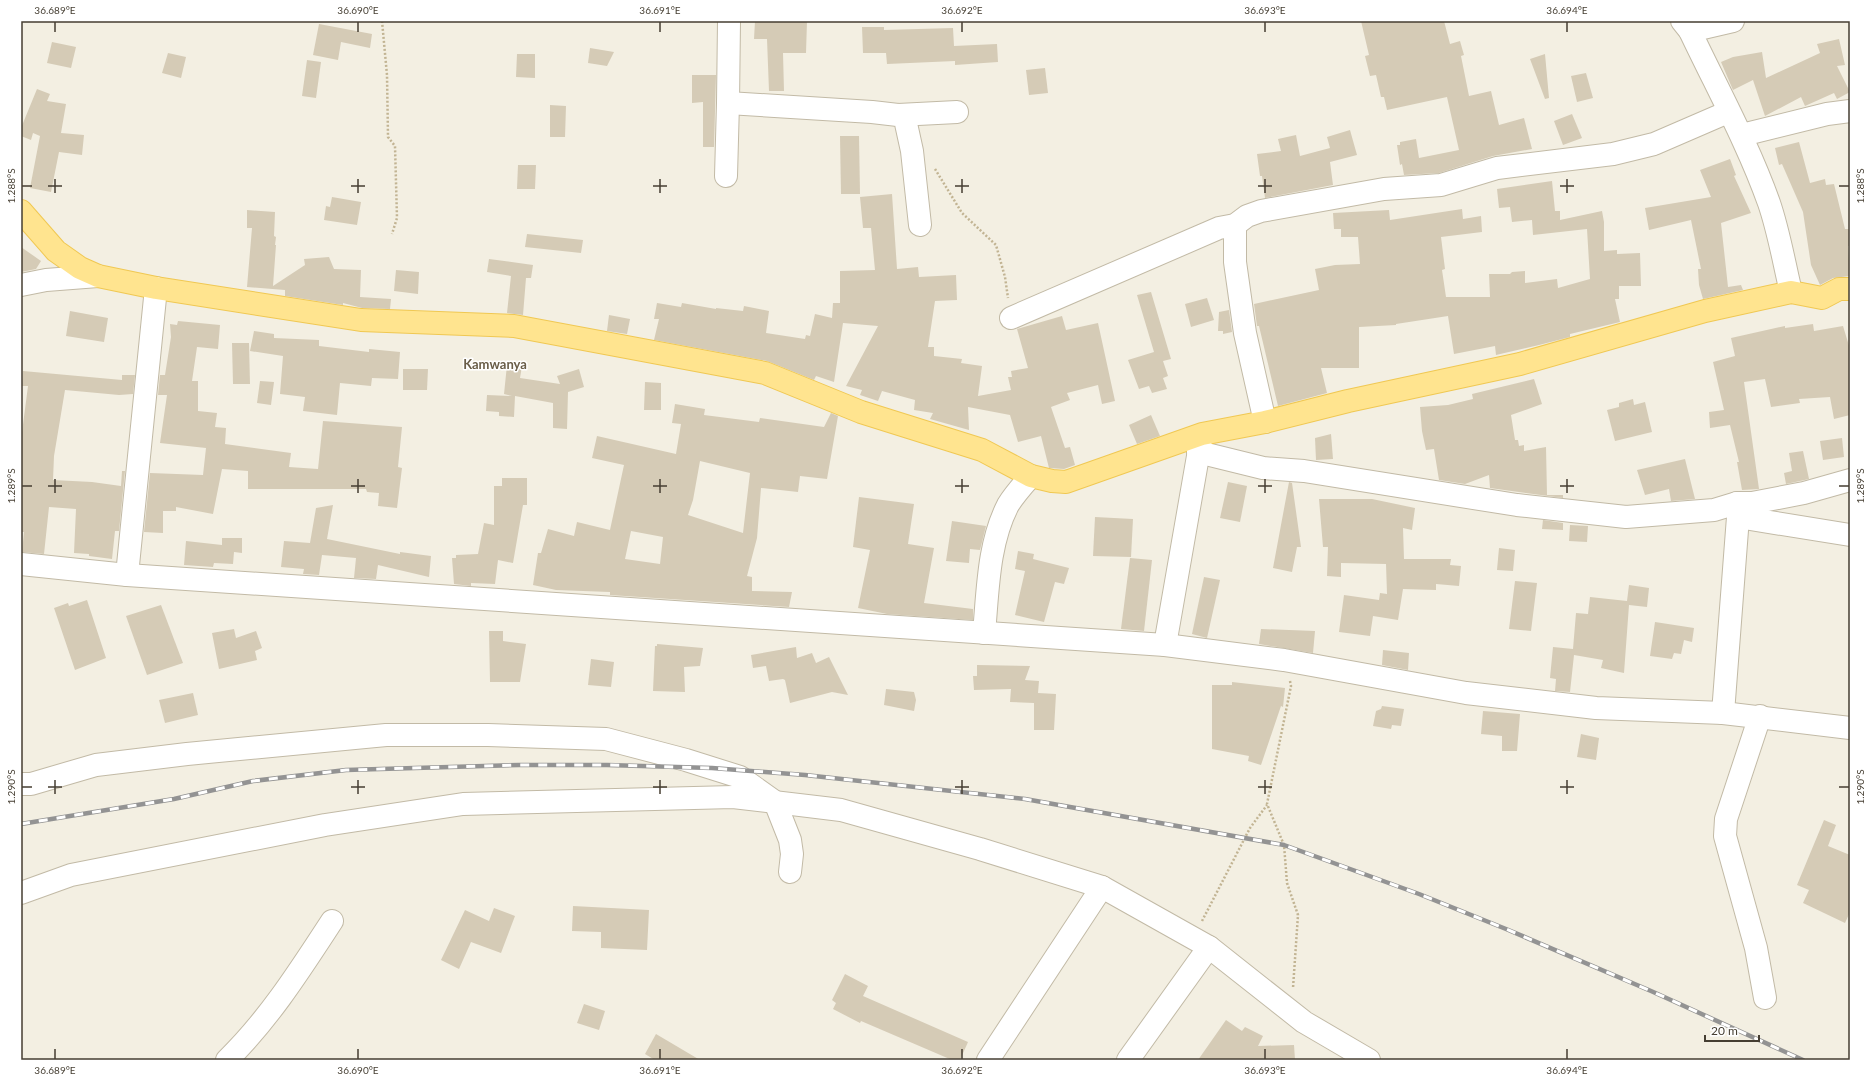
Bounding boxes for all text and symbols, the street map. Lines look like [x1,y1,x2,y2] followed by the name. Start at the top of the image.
[34,4,76,16] text: 36.689°E
[337,4,379,16] text: 36.690°E
[639,4,681,16] text: 36.691°E
[941,4,983,16] text: 36.692°E
[1244,4,1286,16] text: 36.693°E
[1546,4,1588,16] text: 36.694°E
[5,168,17,204] text: 1.288°S
[1854,168,1866,204] text: 1.288°S
[463,356,527,372] district label: Kamwanya
[5,468,17,504] text: 1.289°S
[1854,468,1866,504] text: 1.289°S
[5,769,17,805] text: 1.290°S
[1854,769,1866,805] text: 1.290°S
[1705,1017,1759,1043] scale bar
[1711,1023,1738,1038] text: 20 m
[34,1064,76,1076] text: 36.689°E
[337,1064,379,1076] text: 36.690°E
[639,1064,681,1076] text: 36.691°E
[941,1064,983,1076] text: 36.692°E
[1244,1064,1286,1076] text: 36.693°E
[1546,1064,1588,1076] text: 36.694°E

